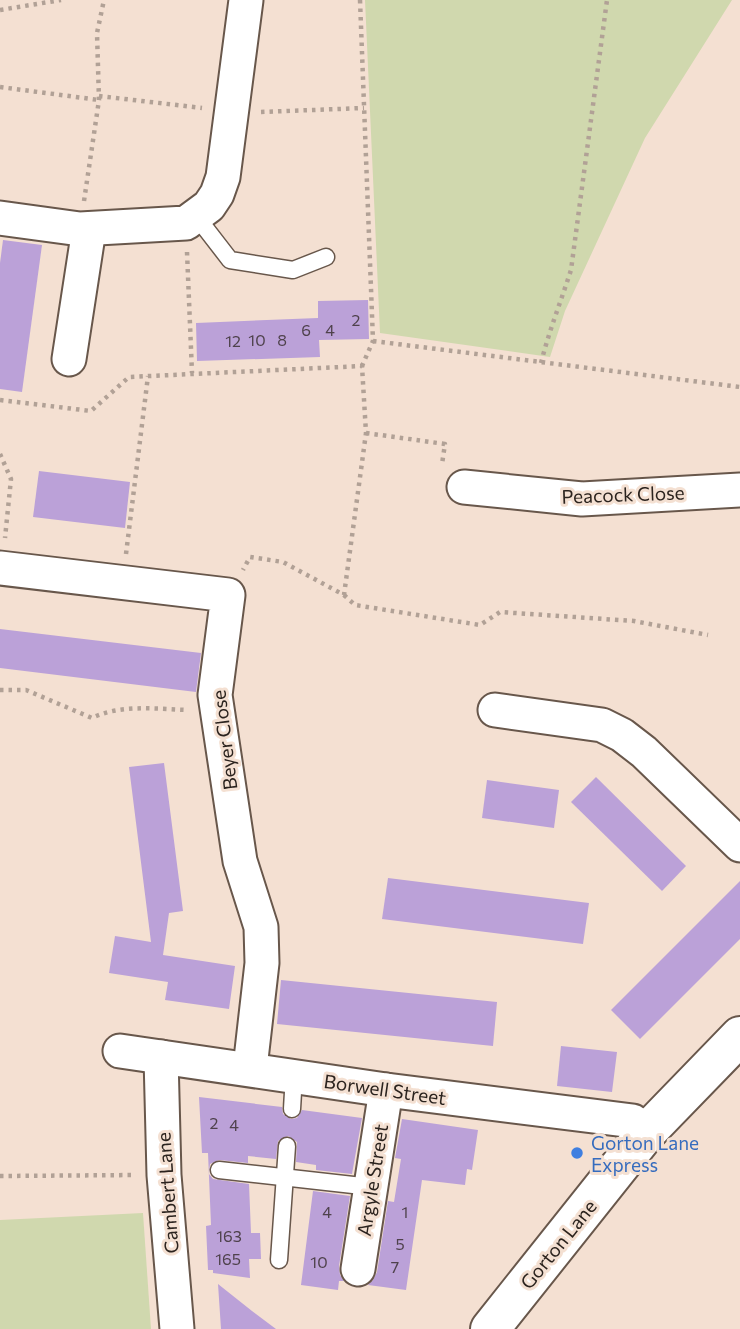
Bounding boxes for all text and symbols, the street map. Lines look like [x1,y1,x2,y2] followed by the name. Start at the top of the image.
[352,310,361,329] house number: 2
[301,320,311,339] house number: 6
[325,320,335,339] house number: 4
[248,330,266,349] house number: 10
[277,330,287,349] house number: 8
[225,331,241,350] house number: 12
[561,480,685,508] street label: Peacock Close
[206,689,242,791] street label: Beyer Close
[322,1069,448,1109] street label: Borwell Street
[210,1113,219,1132] house number: 2
[229,1115,239,1134] house number: 4
[352,1122,392,1238] street label: Argyle Street
[591,1131,699,1176] place label: Gorton Lane Express
[151,1132,183,1254] street label: Cambert Lane
[569,1145,585,1161] marker: Gorton Lane Express
[515,1195,601,1293] street label: Gorton Lane
[322,1202,332,1221] house number: 4
[402,1202,408,1221] house number: 1
[216,1226,242,1245] house number: 163
[395,1234,405,1253] house number: 5
[215,1249,241,1268] house number: 165
[310,1252,328,1271] house number: 10
[391,1257,399,1276] house number: 7

